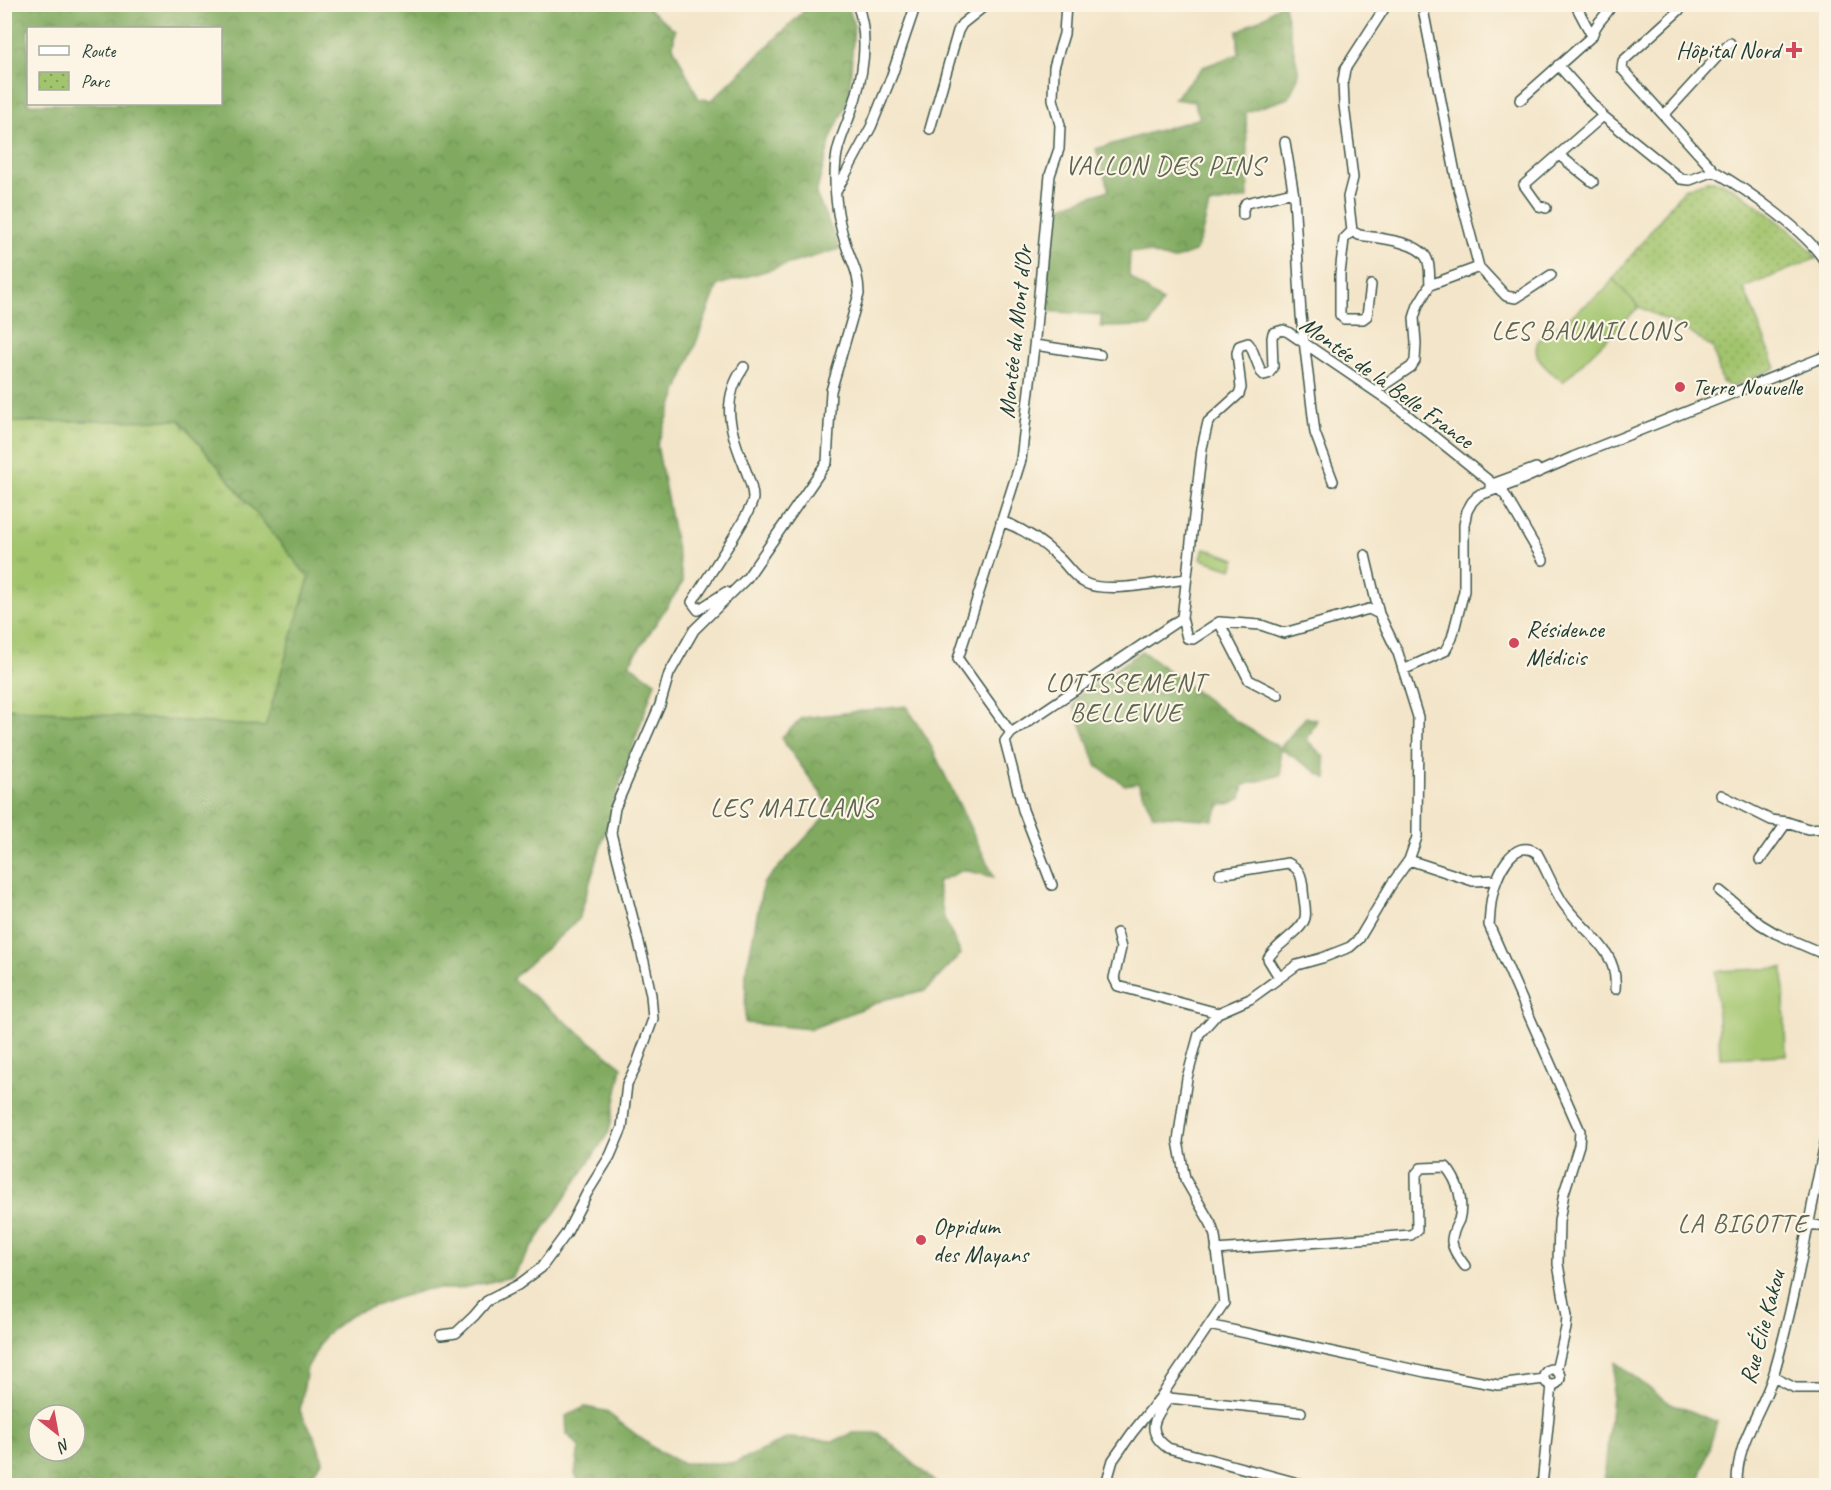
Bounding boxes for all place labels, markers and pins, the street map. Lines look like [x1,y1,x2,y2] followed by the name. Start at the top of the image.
[1676,35,1784,65] place label: Hôpital Nord
[1785,41,1803,59] marker: Hôpital Nord
[1692,372,1804,402] place label: Terre Nouvelle
[1673,380,1687,394] marker: Terre Nouvelle
[1526,614,1606,672] place label: Résidence Médicis
[1507,636,1521,650] marker: Résidence Médicis
[933,1211,1030,1269] place label: Oppidum des Mayans
[914,1233,928,1247] marker: Oppidum des Mayans

